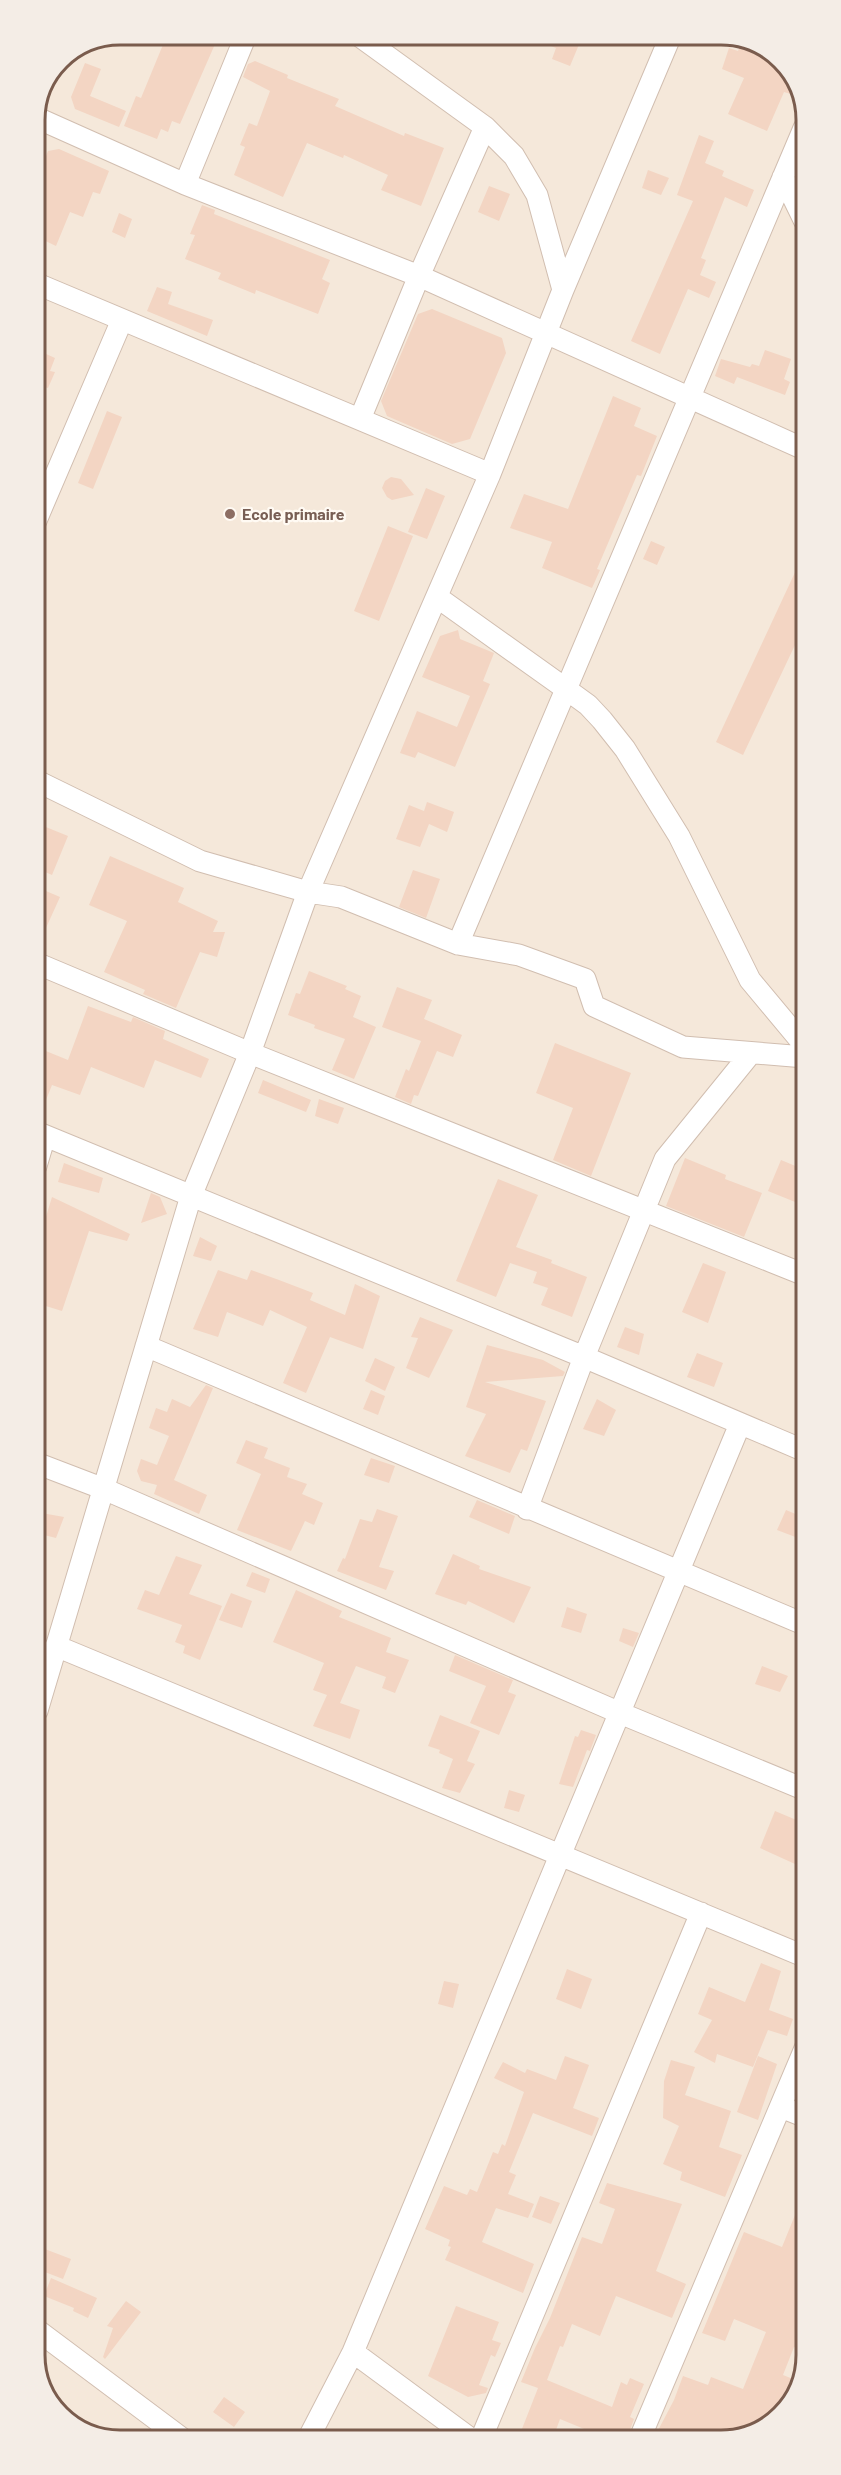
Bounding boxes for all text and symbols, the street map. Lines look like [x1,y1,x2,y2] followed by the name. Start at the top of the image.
[242,504,345,523] place label: Ecole primaire
[223,507,237,521] marker: Ecole primaire

